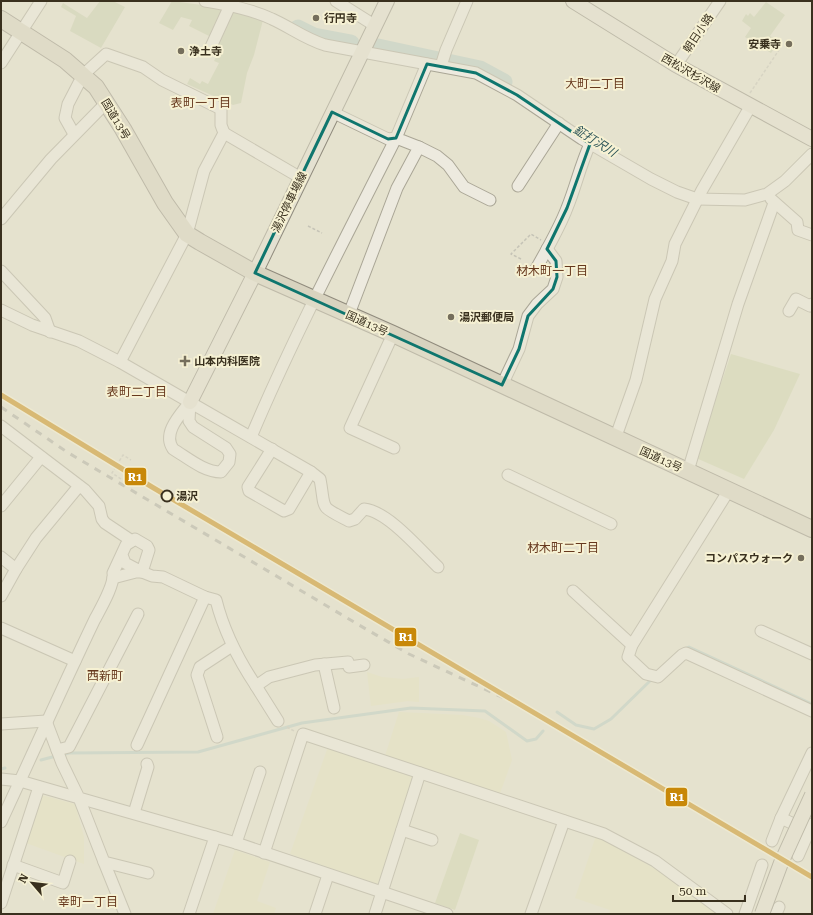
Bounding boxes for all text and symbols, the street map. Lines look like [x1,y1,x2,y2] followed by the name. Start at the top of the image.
[681,11,716,55] street label: 朝日小路
[324,12,357,25] place label: 行円寺
[311,13,321,23] marker: 行円寺
[748,38,781,51] place label: 安乗寺
[784,39,794,49] marker: 安乗寺
[189,45,222,58] place label: 浄土寺
[176,46,186,56] marker: 浄土寺
[659,51,723,96] street label: 西松沢杉沢線
[565,77,625,91] district label: 大町二丁目
[98,96,133,142] street label: 国道13号
[170,96,231,110] district label: 表町一丁目
[571,122,621,161] water label: 鉦打沢川
[269,170,310,235] street label: 湯沢停車場線
[516,264,588,278] district label: 材木町一丁目
[343,308,390,339] street label: 国道13号
[459,311,514,324] place label: 湯沢郵便局
[446,312,456,322] marker: 湯沢郵便局
[179,355,191,367] marker: 山本内科医院
[194,355,260,368] place label: 山本内科医院
[106,385,167,399] district label: 表町二丁目
[637,444,684,475] street label: 国道13号
[124,467,147,486] line badge: R1
[128,471,142,484] text: R1
[160,489,174,503] marker: 湯沢
[176,490,198,503] place label: 湯沢
[527,541,599,555] district label: 材木町二丁目
[705,552,793,565] place label: コンパスウォーク
[796,553,806,563] marker: コンパスウォーク
[394,627,417,647] line badge: R1
[399,631,413,644] text: R1
[87,669,123,683] district label: 西新町
[665,787,688,807] line badge: R1
[670,791,684,804] text: R1
[12,863,52,903] north arrow
[16,871,32,885] text: N
[673,877,745,903] scale bar
[679,884,706,898] text: 50 m
[58,895,118,909] district label: 幸町一丁目

